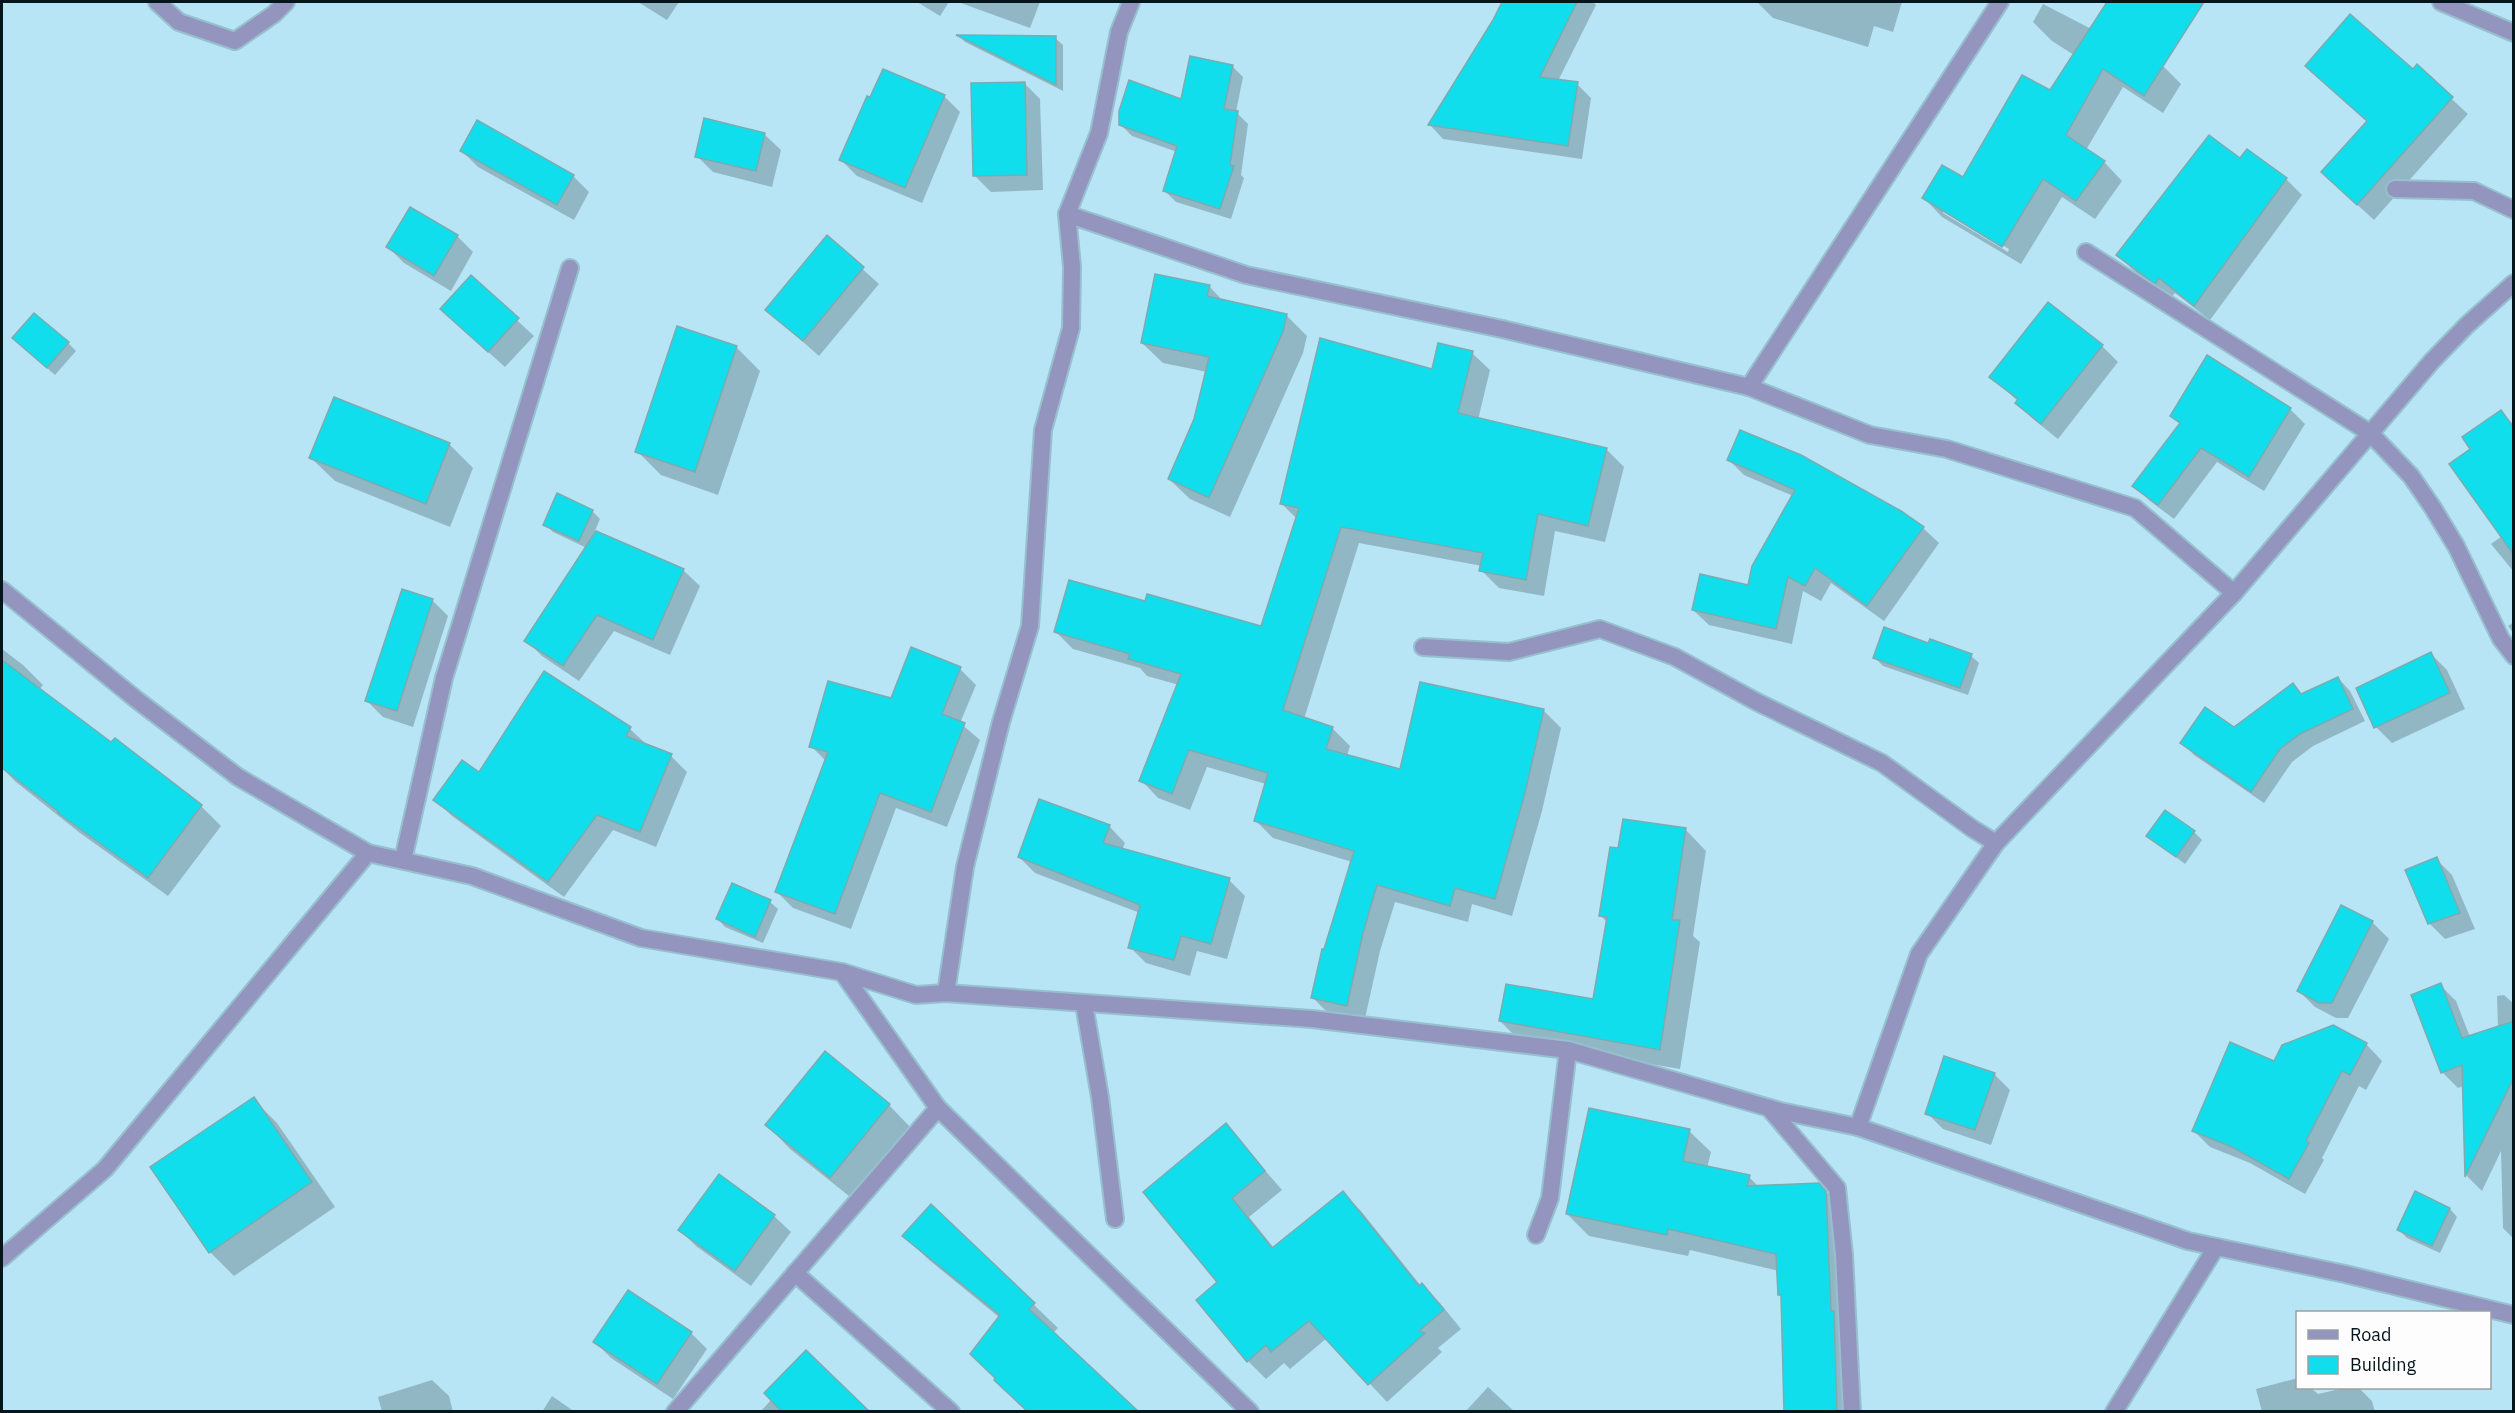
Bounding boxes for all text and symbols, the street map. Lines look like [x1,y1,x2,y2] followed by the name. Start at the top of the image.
[2296,1311,2491,1389] legend
[2350,1323,2391,1346] text: Road
[2350,1353,2417,1376] text: Building

